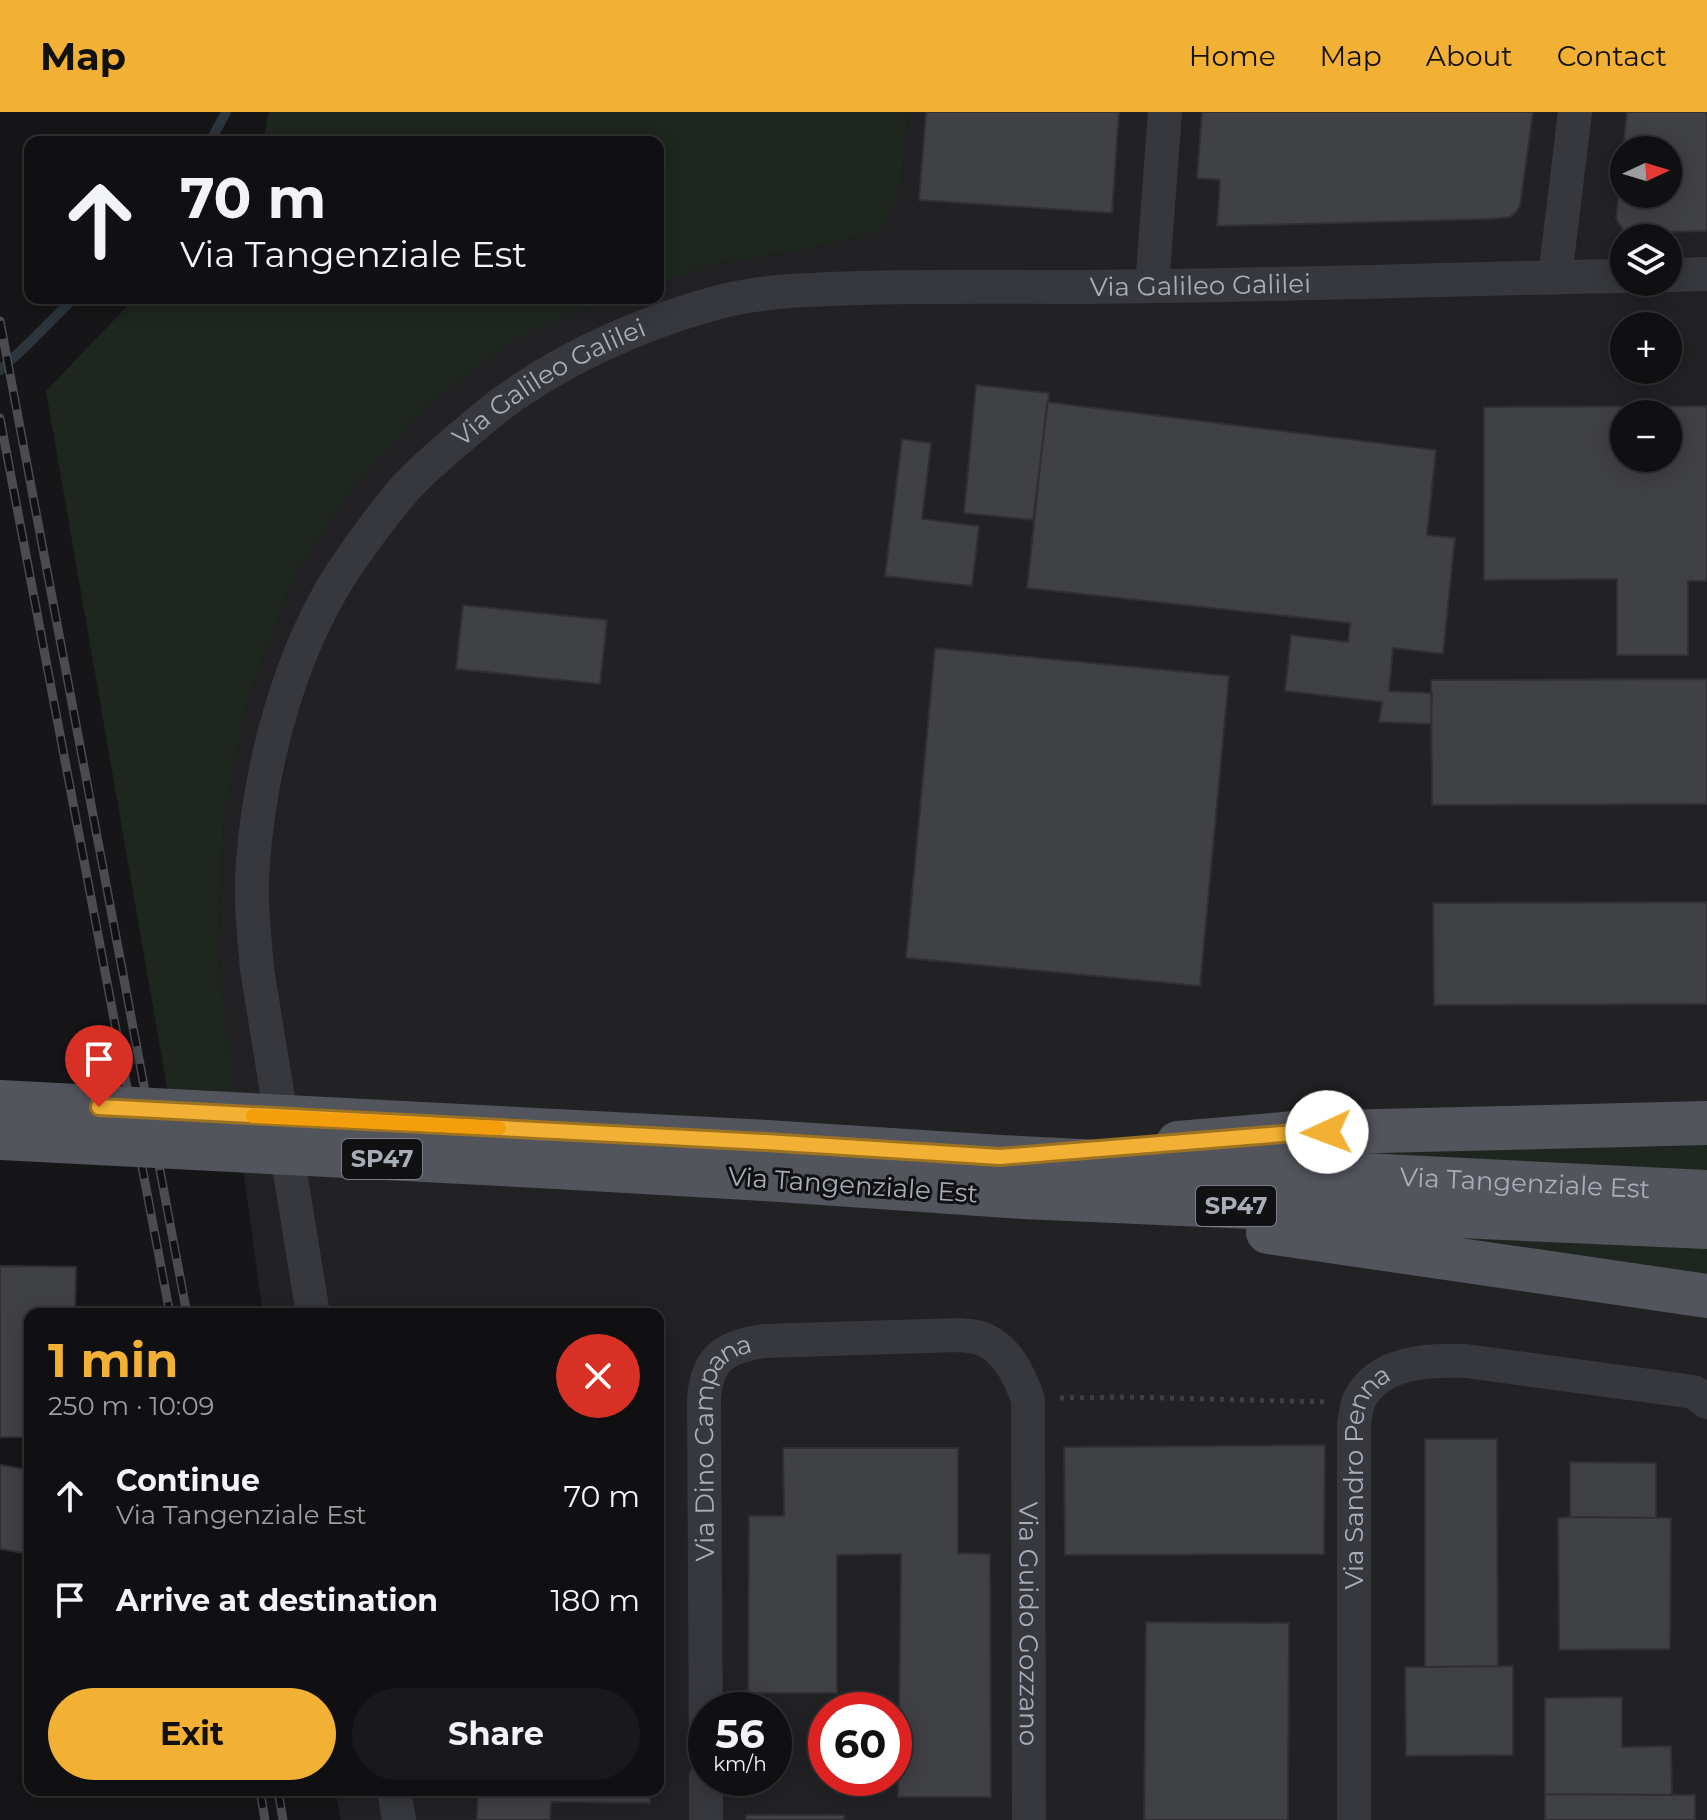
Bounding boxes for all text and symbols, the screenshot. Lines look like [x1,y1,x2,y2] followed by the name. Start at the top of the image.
[40,33,126,80] text: Map
[1189,39,1276,73] text: Home
[1320,39,1382,73] text: Map
[1426,39,1513,73] text: About
[1557,39,1667,73] text: Contact
[1610,136,1682,208] north arrow
[1610,136,1682,472] map controls
[180,164,326,232] text: 70 m
[48,168,152,272] icon: ahead
[1610,224,1682,296] button: layers
[180,232,527,276] text: Via Tangenziale Est
[1090,267,1311,303] street label: Via Galileo Galilei
[446,312,650,453] street label: Via Galileo Galilei
[1610,312,1682,384] button: +
[1610,400,1682,472] button: −
[65,1025,133,1107] pin
[77,1037,121,1081] icon: arrive
[1285,1090,1369,1174] position arrow
[342,1139,422,1179] road number: SP47
[727,1160,979,1210] street label: Via Tangenziale Est
[1399,1161,1651,1205] street label: Via Tangenziale Est
[1196,1186,1276,1226] road number: SP47
[687,1327,755,1562] street label: Via Dino Campana
[48,1331,178,1389] text: 1 min
[556,1334,640,1418] button: close
[1338,1358,1396,1590] street label: Via Sandro Penna
[48,1390,214,1422] text: 250 m · 10:09
[116,1462,260,1499] text: Continue
[48,1474,92,1518] icon: ahead
[563,1478,640,1515] text: 70 m
[116,1499,367,1531] text: Via Tangenziale Est
[1012,1502,1045,1746] street label: Via Guido Gozzano
[48,1578,92,1622] icon: arrive
[116,1582,438,1619] text: Arrive at destination
[550,1582,640,1619] text: 180 m
[48,1688,336,1780] button: Exit
[352,1688,640,1780] button: Share
[808,1692,912,1796] speed limit sign: 60
[715,1709,765,1758] text: 56
[713,1752,767,1776] text: km/h

